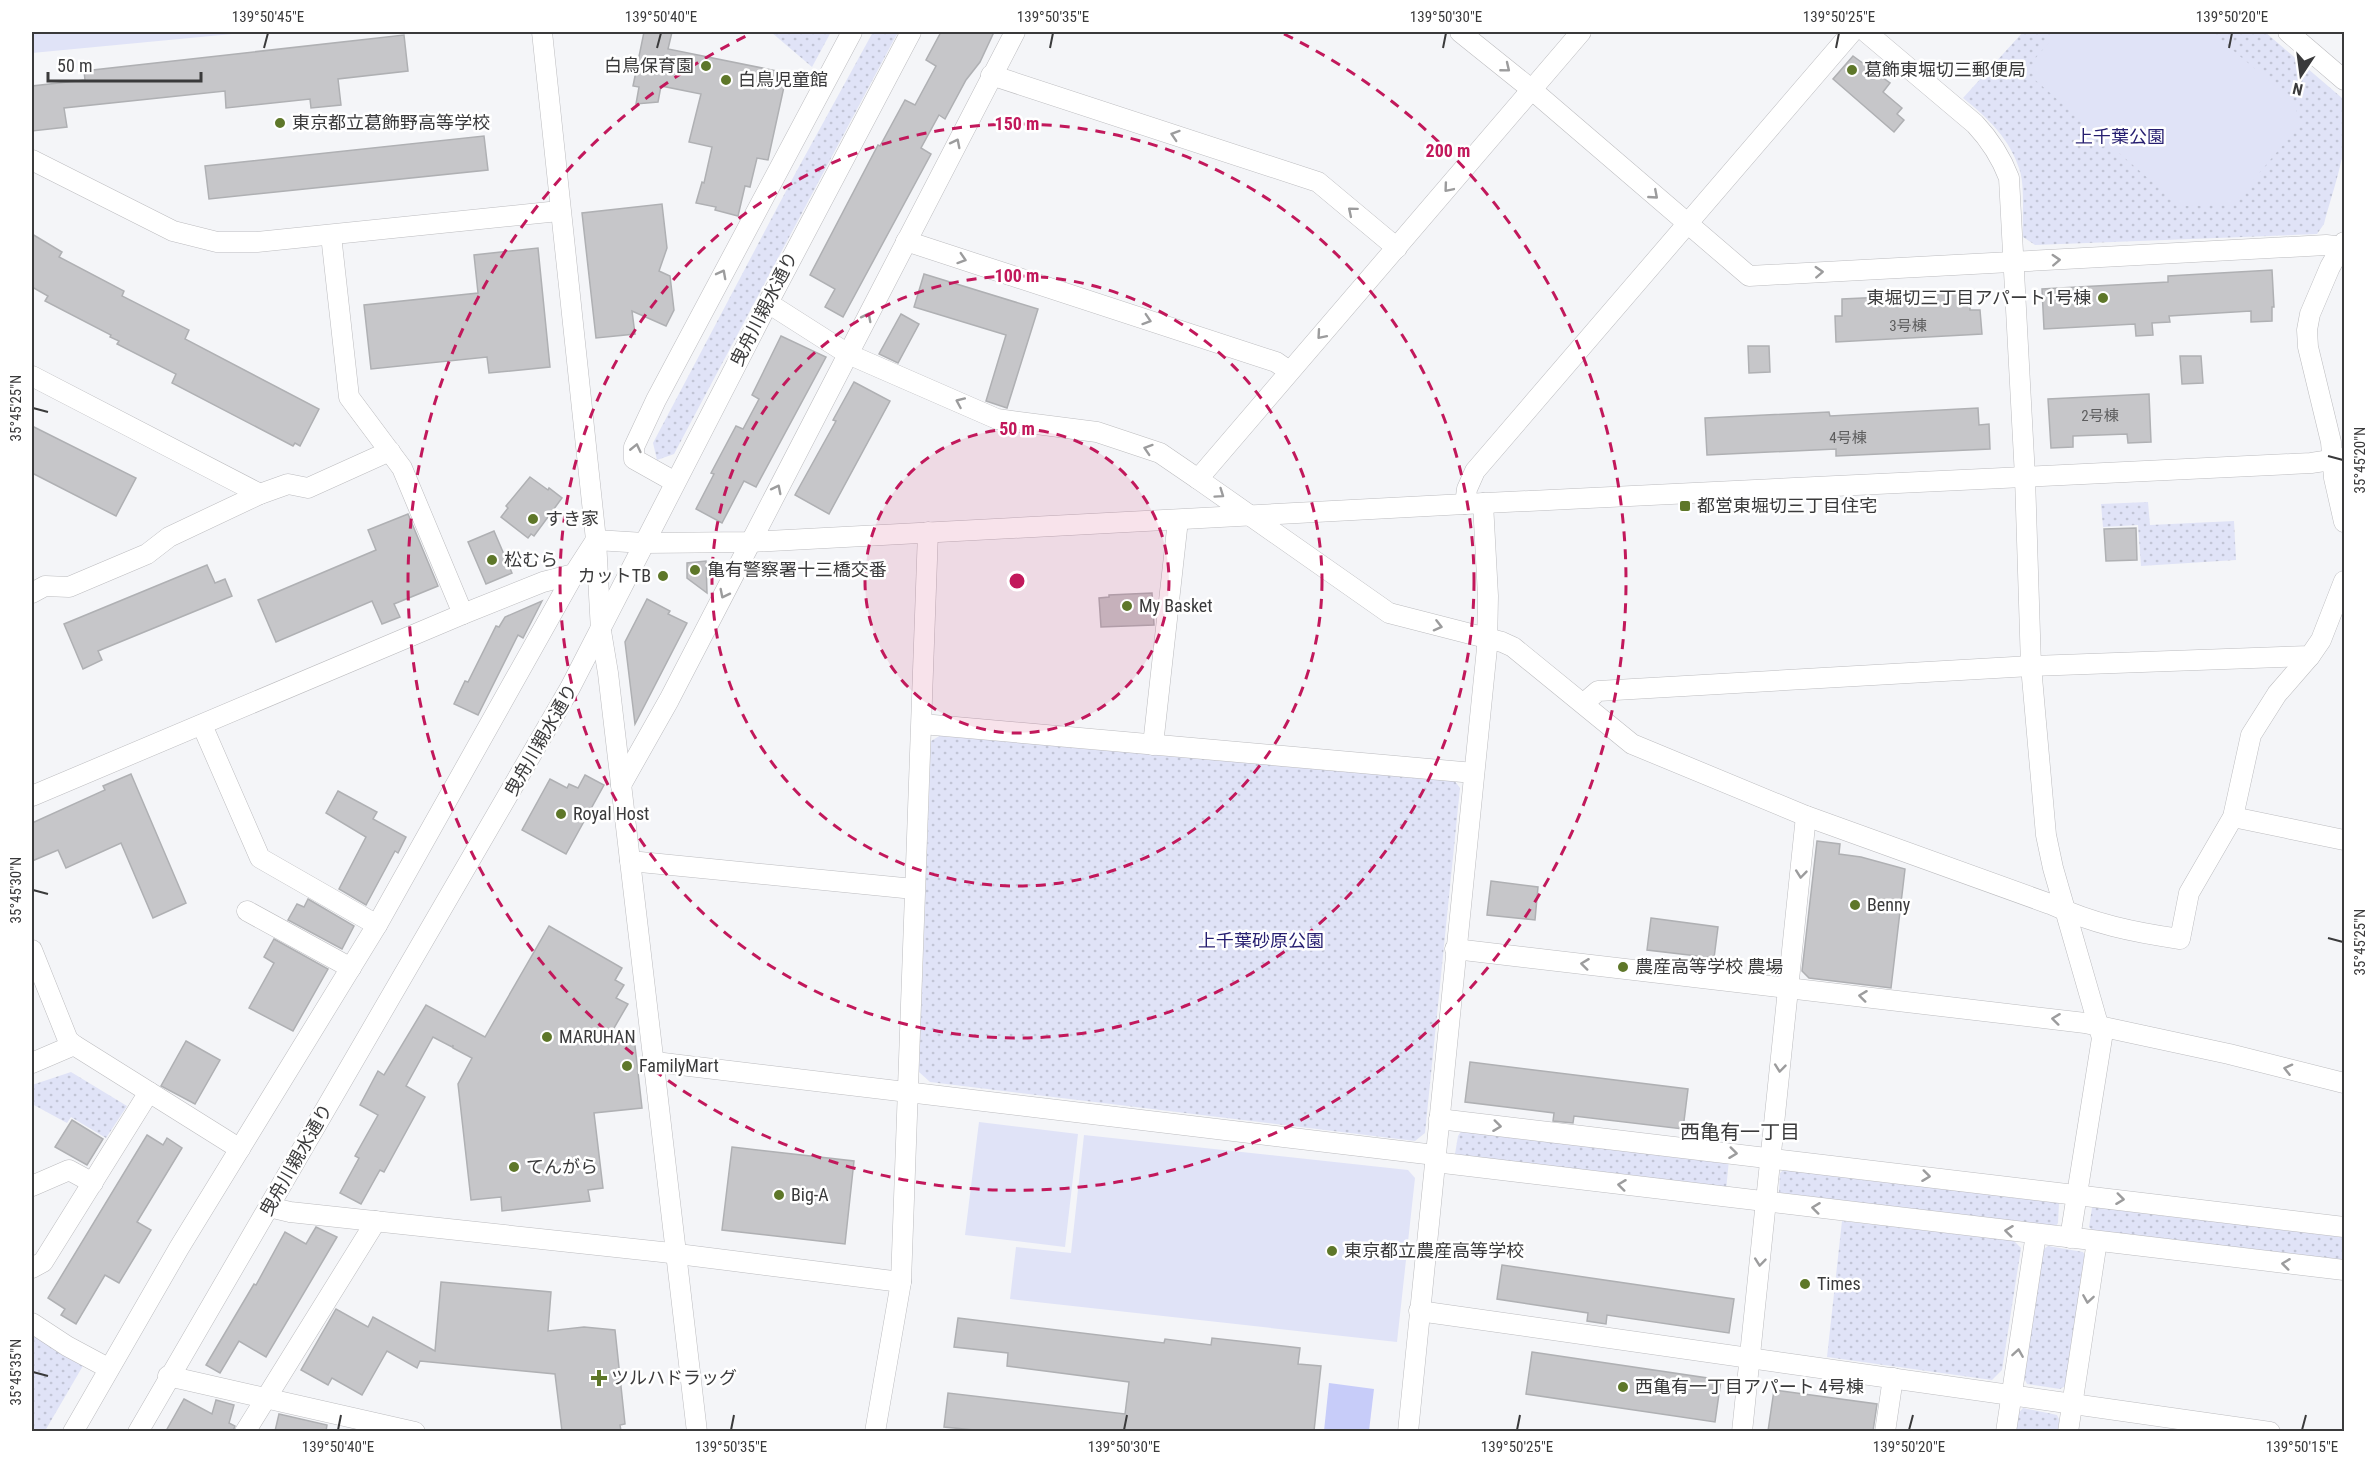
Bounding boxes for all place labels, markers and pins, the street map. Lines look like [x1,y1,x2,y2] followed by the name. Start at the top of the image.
[604,55,694,76] place label: 白鳥保育園
[699,59,713,73] marker: 白鳥保育園
[1864,59,2026,80] place label: 葛飾東堀切三郵便局
[1845,63,1859,77] marker: 葛飾東堀切三郵便局
[738,69,828,90] place label: 白鳥児童館
[719,73,733,87] marker: 白鳥児童館
[292,112,490,133] place label: 東京都立葛飾野高等学校
[273,116,287,130] marker: 東京都立葛飾野高等学校
[1866,287,2091,308] place label: 東堀切三丁目アパート1号棟
[2096,291,2110,305] marker: 東堀切三丁目アパート1号棟
[1697,495,1877,516] place label: 都営東堀切三丁目住宅
[1678,499,1692,513] marker: 都営東堀切三丁目住宅
[545,508,599,529] place label: すき家
[526,512,540,526] marker: すき家
[504,549,558,570] place label: 松むら
[485,553,499,567] marker: 松むら
[707,559,887,580] place label: 亀有警察署十三橋交番
[688,563,702,577] marker: 亀有警察署十三橋交番
[578,565,651,586] place label: カットTB
[656,569,670,583] marker: カットTB
[1007,571,1027,591] centre of rings
[1139,595,1213,616] place label: My Basket
[1120,599,1134,613] marker: My Basket
[573,803,649,824] place label: Royal Host
[554,807,568,821] marker: Royal Host
[1867,894,1911,915] place label: Benny
[1848,898,1862,912] marker: Benny
[1635,956,1783,977] place label: 農産高等学校 農場
[1616,960,1630,974] marker: 農産高等学校 農場
[559,1026,636,1047] place label: MARUHAN
[540,1030,554,1044] marker: MARUHAN
[639,1055,719,1076] place label: FamilyMart
[620,1059,634,1073] marker: FamilyMart
[526,1156,598,1177] place label: てんがら
[507,1160,521,1174] marker: てんがら
[791,1184,829,1205] place label: Big-A
[772,1188,786,1202] marker: Big-A
[1344,1240,1524,1261] place label: 東京都立農産高等学校
[1325,1244,1339,1258] marker: 東京都立農産高等学校
[1817,1273,1861,1294] place label: Times
[1798,1277,1812,1291] marker: Times
[611,1367,737,1388] place label: ツルハドラッグ
[592,1371,606,1385] marker: ツルハドラッグ
[1635,1376,1864,1397] place label: 西亀有一丁目アパート 4号棟
[1616,1380,1630,1394] marker: 西亀有一丁目アパート 4号棟

